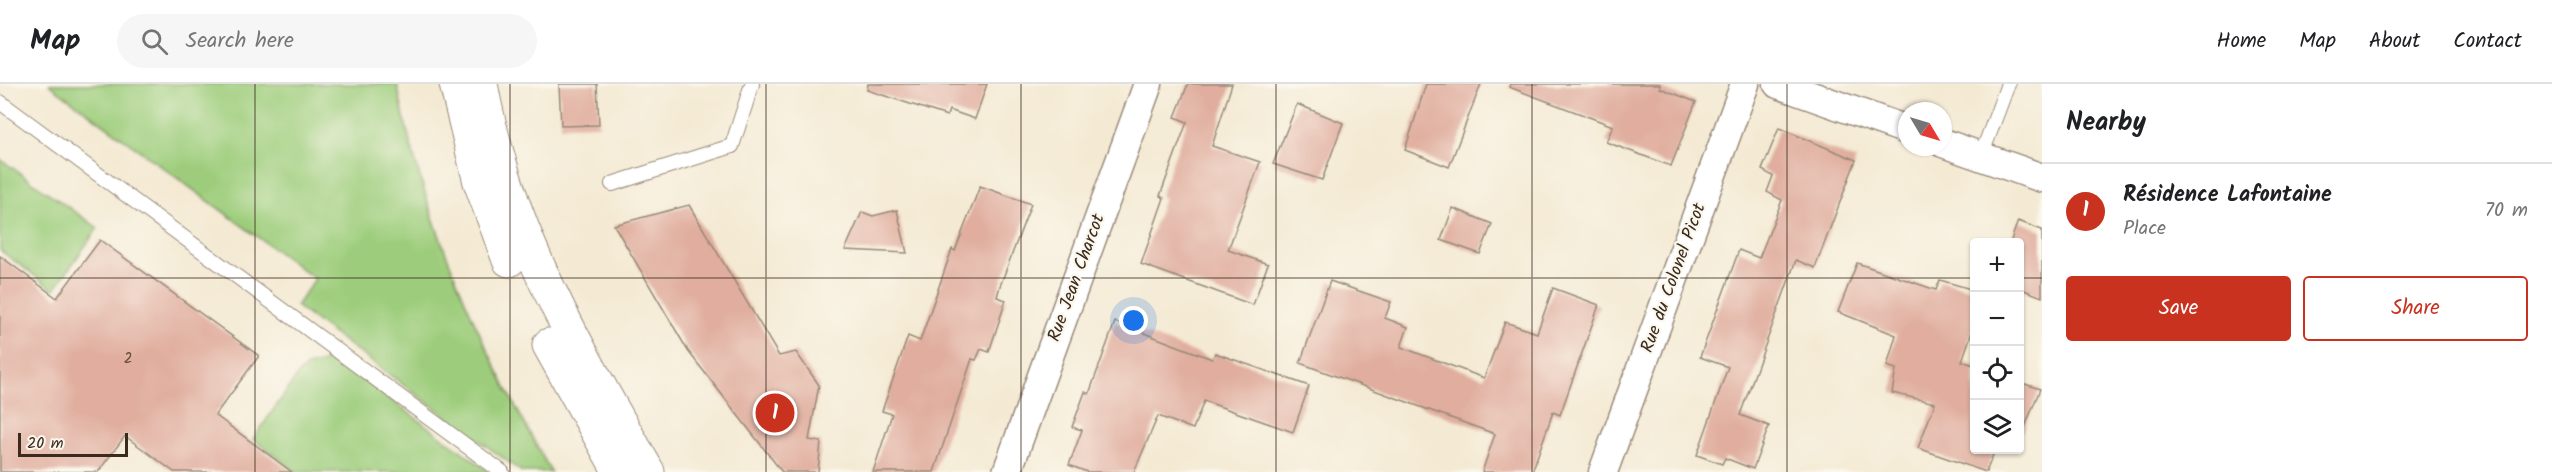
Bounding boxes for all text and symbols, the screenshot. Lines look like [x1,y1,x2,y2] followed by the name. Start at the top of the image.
[117,14,537,68] search box
[30,19,81,64] text: Map
[186,24,294,59] text: Search here
[138,25,171,58] icon: search
[2217,25,2266,58] text: Home
[2299,25,2336,58] text: Map
[2369,25,2420,58] text: About
[2453,25,2522,58] text: Contact
[1898,102,1952,156] north arrow
[2066,102,2146,144] text: Nearby
[2123,178,2332,213] text: Résidence Lafontaine
[2082,195,2089,227] text: 1
[2485,195,2528,227] text: 70 m
[1633,198,1715,357] street label: Rue du Colonel Picot
[1040,209,1114,346] street label: Rue Jean Charcot
[2123,213,2166,245] text: Place
[1970,238,2024,454] map controls
[1970,238,2024,292] button: +
[2066,276,2291,341] button: Save
[2303,276,2528,341] button: Share
[1970,292,2024,346] button: −
[1119,306,1148,335] your location
[1970,346,2024,400] button: locate
[124,347,132,371] house number: 2
[756,390,794,436] pin: 1
[1970,400,2024,454] button: layers
[18,430,128,458] scale bar
[27,431,63,456] text: 20 m

